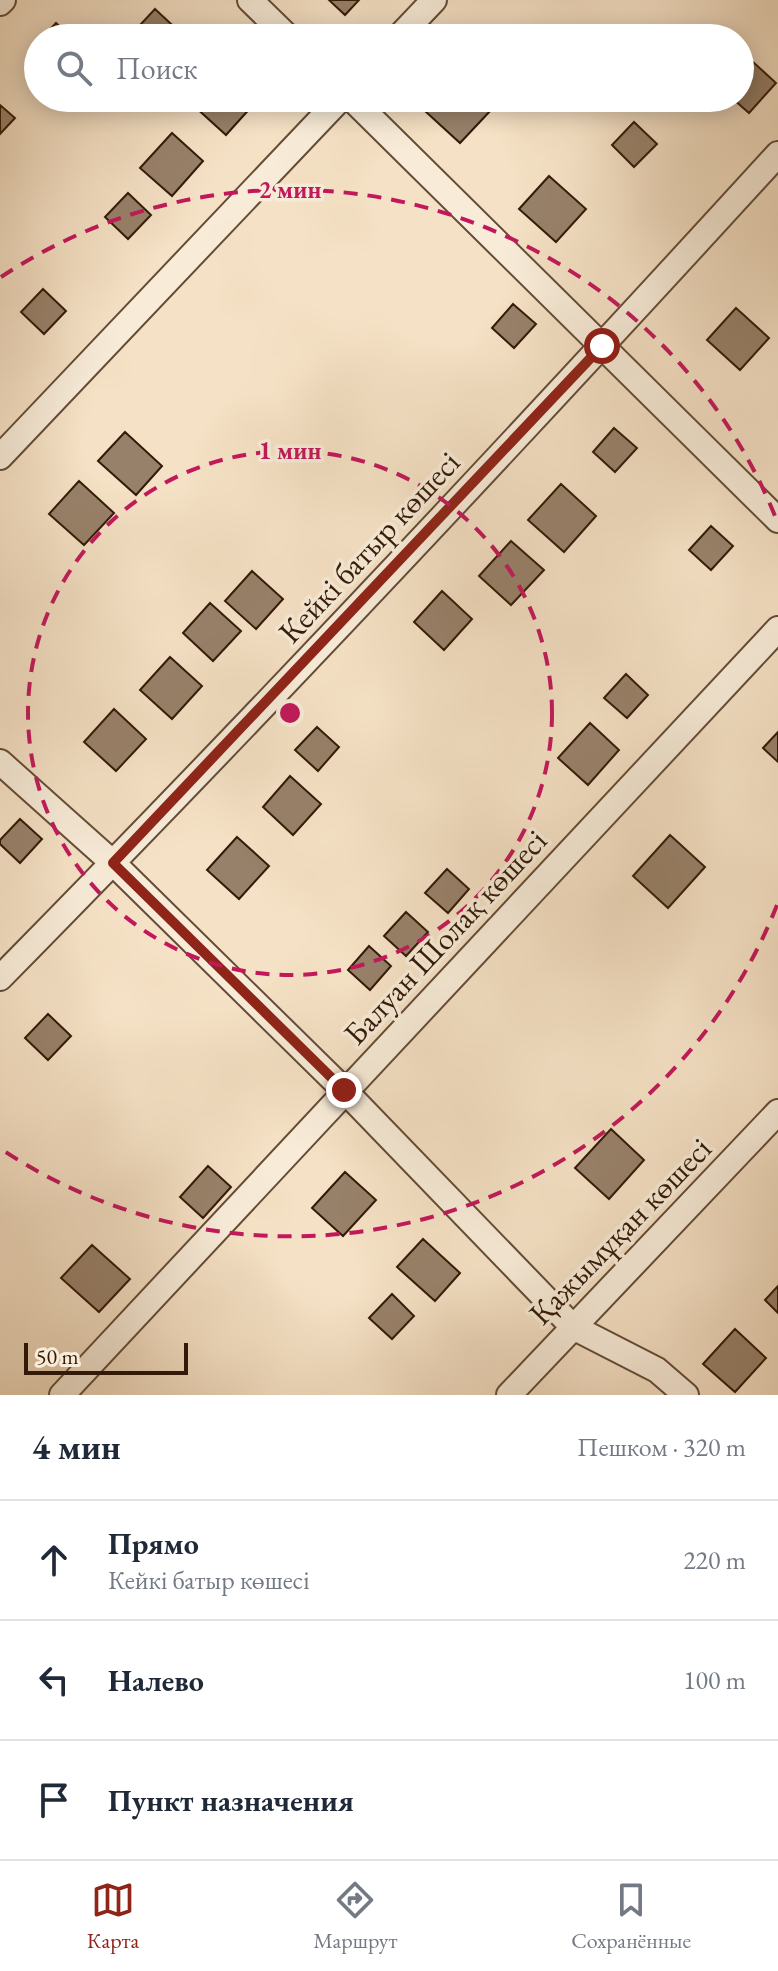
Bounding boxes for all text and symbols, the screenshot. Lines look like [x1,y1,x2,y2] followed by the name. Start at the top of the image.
[24,24,754,112] search box
[52,46,96,90] icon: search
[116,49,198,88] text: Поиск
[259,174,321,205] text: 2 мин
[584,328,620,364] route start
[259,435,321,466] text: 1 мин
[269,442,469,652] street label: Кейкі батыр көшесі
[276,699,304,727] centre of rings
[334,820,556,1054] street label: Балуан Шолақ көшесі
[326,1072,362,1108] route end
[520,1128,721,1334] street label: Қажымұқан көшесі
[24,1339,188,1375] scale bar
[36,1342,79,1371] text: 50 m
[32,1425,121,1469] text: 4 мин
[577,1430,746,1464] text: Пешком · 320 m
[108,1524,199,1563] text: Прямо
[32,1538,76,1582] icon: ahead
[683,1543,746,1577] text: 220 m
[108,1563,310,1597] text: Кейкі батыр көшесі
[32,1658,76,1702] icon: left
[108,1661,204,1700] text: Налево
[683,1663,746,1697] text: 100 m
[32,1778,76,1822] icon: arrive
[108,1781,354,1820] text: Пункт назначения
[87,1878,139,1955] tab: Карта
[313,1878,397,1955] tab: Маршрут
[571,1878,691,1955] tab: Сохранённые

